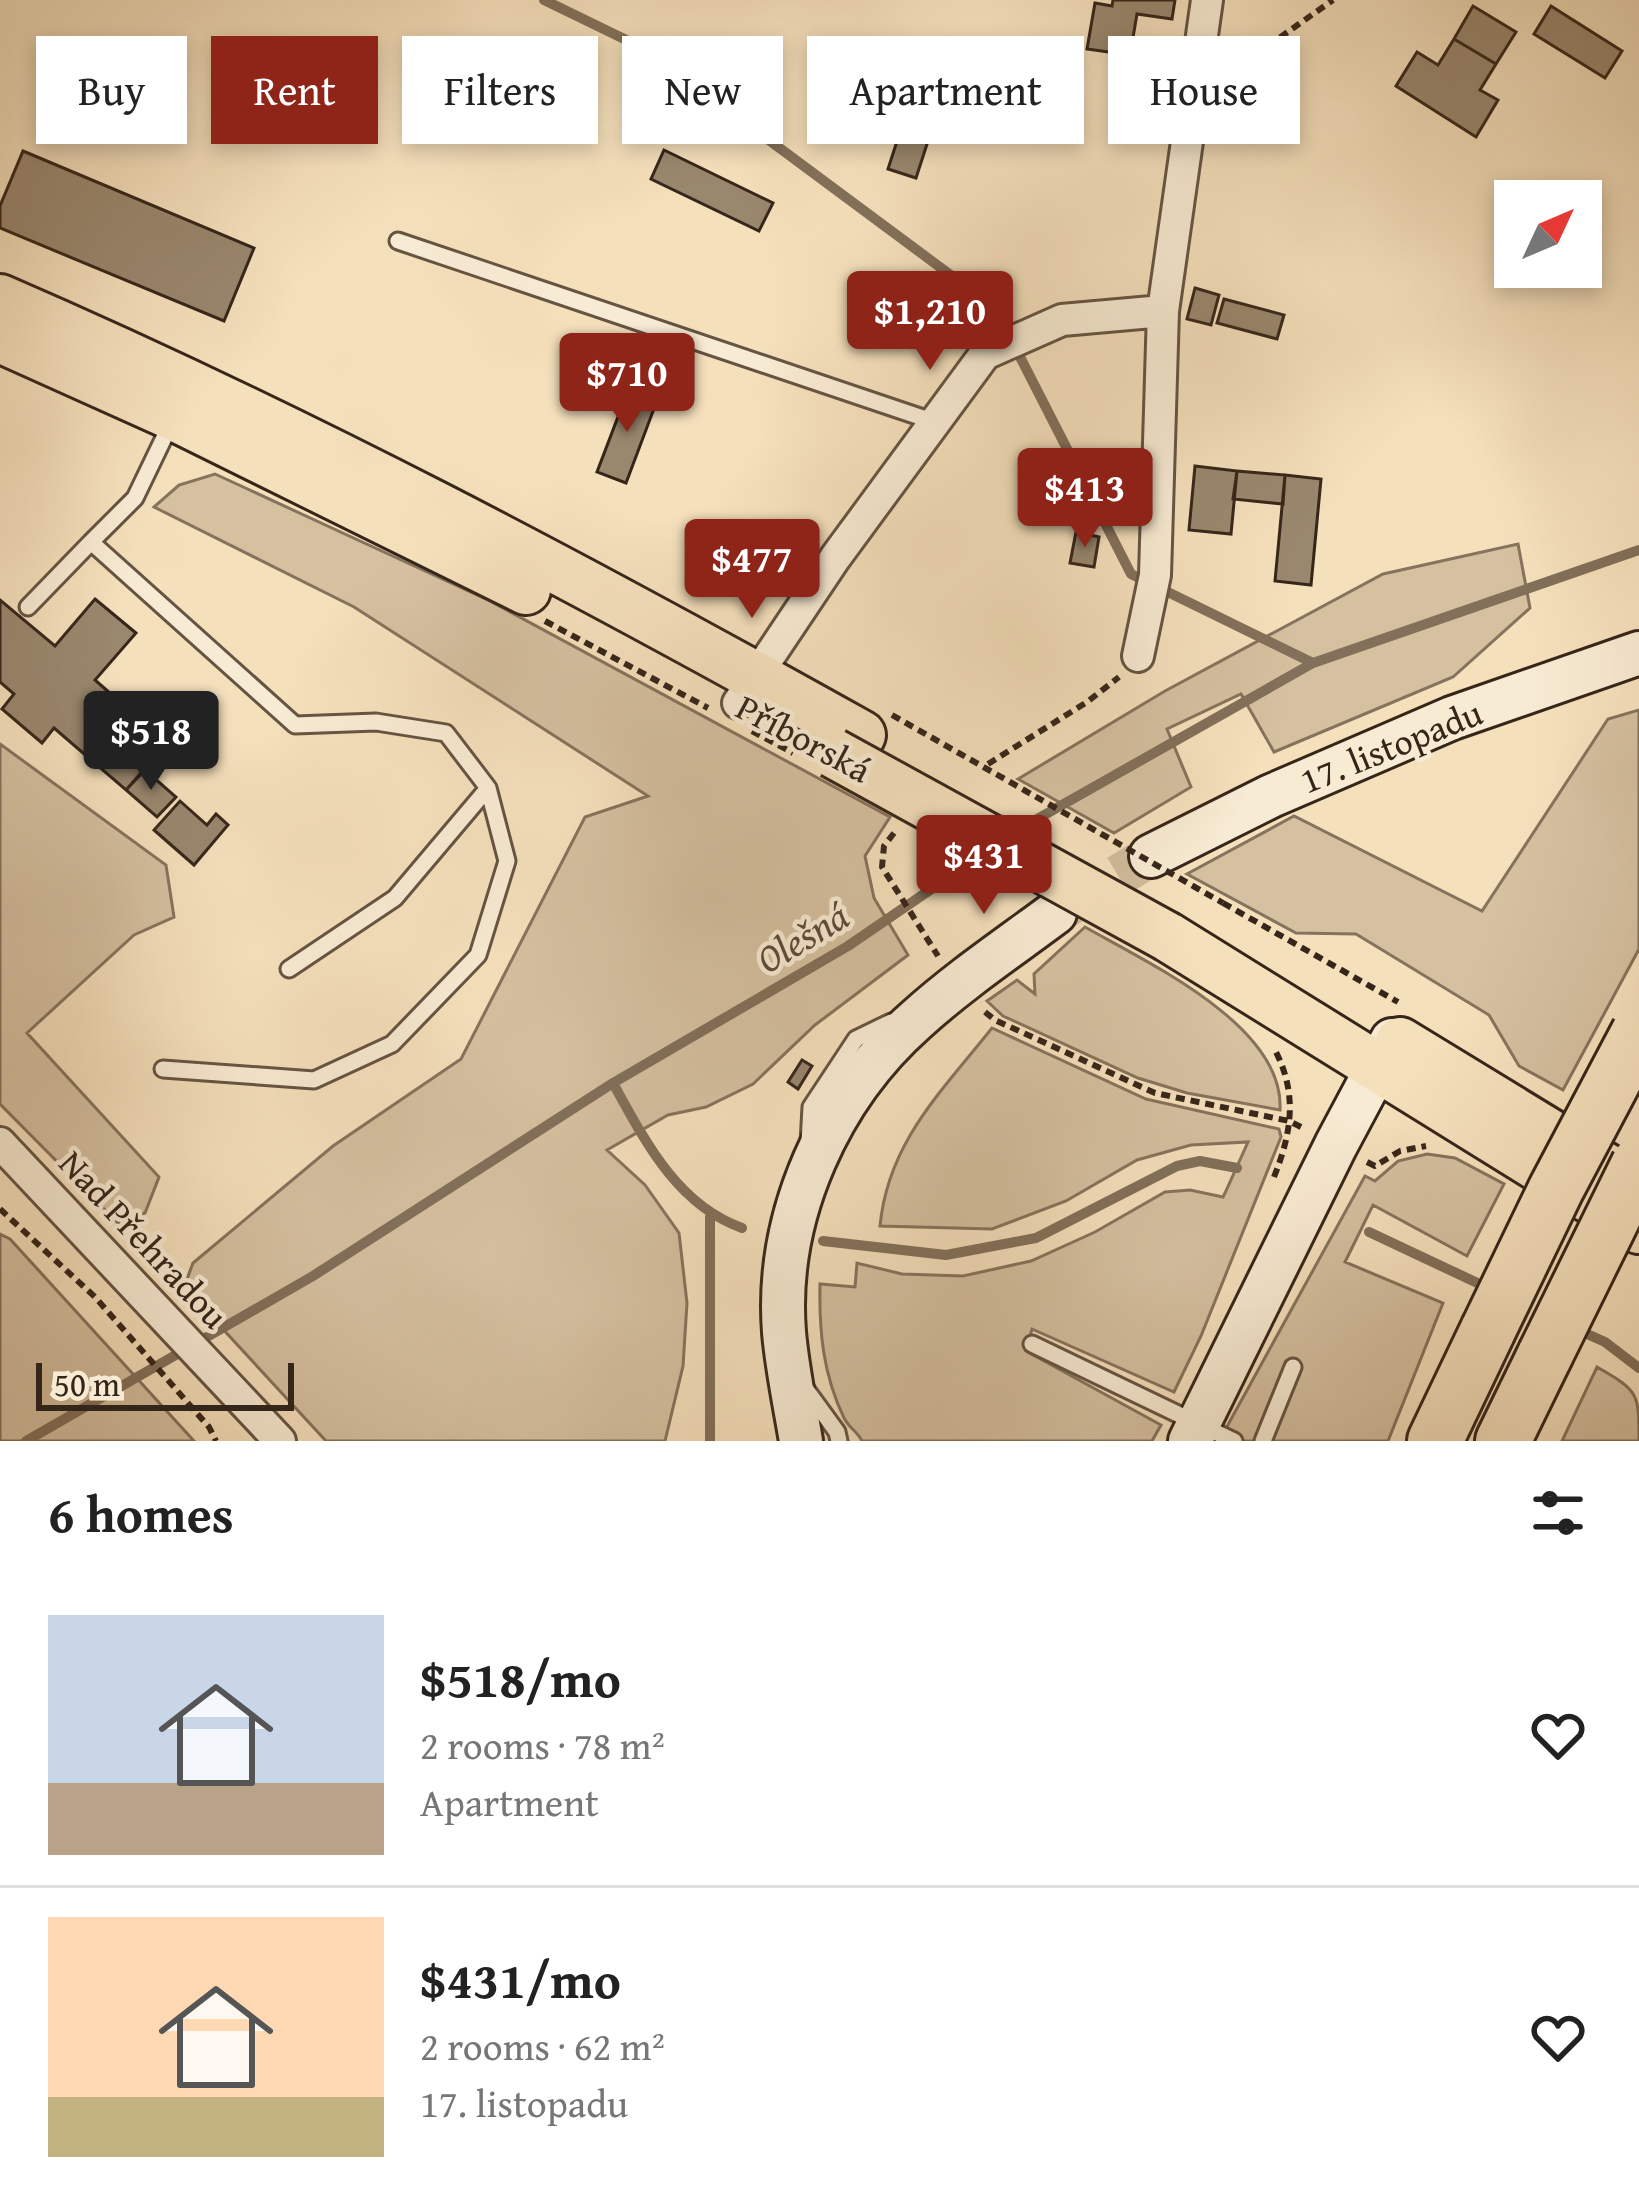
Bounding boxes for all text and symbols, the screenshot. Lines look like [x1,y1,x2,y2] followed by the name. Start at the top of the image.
[36,36,187,144] chip: Buy
[211,36,378,144] chip: Rent
[402,36,598,144] chip: Filters
[622,36,783,144] chip: New
[807,36,1084,144] chip: Apartment
[1108,36,1300,144] chip: House
[1494,180,1602,288] north arrow
[1494,180,1602,288] map controls
[832,271,1028,373] pin: $1,210
[874,281,986,338] text: $1,210
[556,333,698,435] pin: $710
[587,343,667,400] text: $710
[1014,448,1156,550] pin: $413
[1045,458,1125,515] text: $413
[681,519,823,621] pin: $477
[712,529,792,586] text: $477
[727,680,881,795] street label: Příborská
[1292,685,1490,806] street label: 17. listopadu
[80,691,222,793] pin: $518
[111,701,191,758] text: $518
[913,815,1055,917] pin: $431
[944,825,1024,882] text: $431
[745,887,859,986] water label: Olešná
[47,1137,242,1340] street label: Nad Přehradou
[36,1357,294,1410] scale bar
[54,1360,120,1408] text: 50 m
[48,1476,234,1551] text: 6 homes
[1525,1480,1591,1546] icon: filters
[420,1641,621,1716] text: $518/mo
[144,1663,288,1807] icon: home
[1525,1702,1591,1768] icon: heart
[420,1716,665,1773] text: 2 rooms · 78 m²
[420,1773,599,1830] text: Apartment
[420,1942,621,2017] text: $431/mo
[144,1965,288,2109] icon: home
[1525,2004,1591,2070] icon: heart
[420,2017,665,2074] text: 2 rooms · 62 m²
[420,2074,628,2131] text: 17. listopadu

